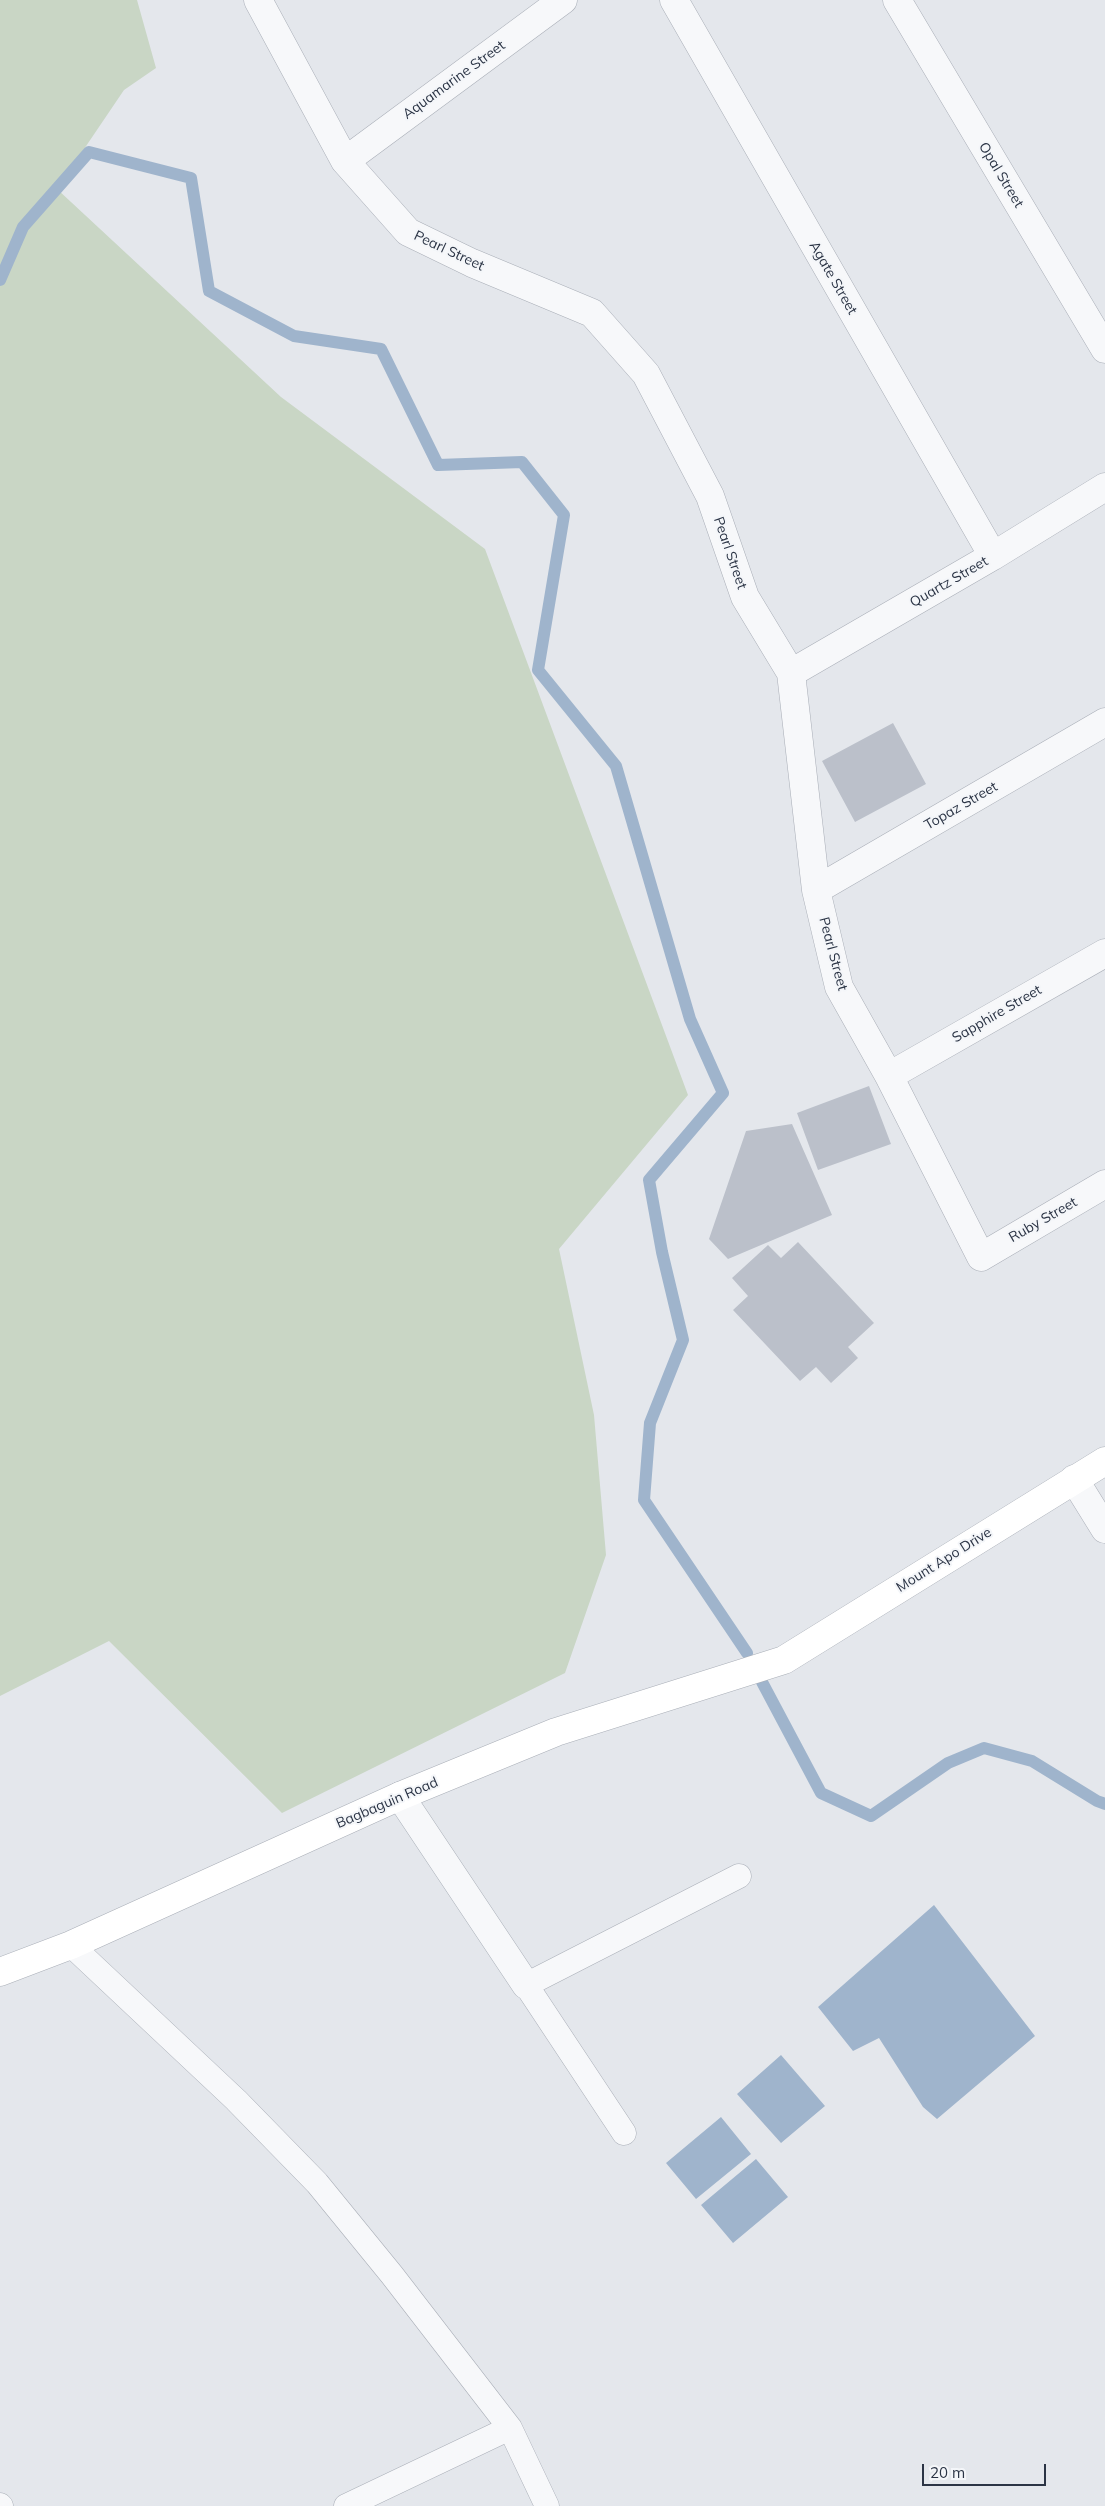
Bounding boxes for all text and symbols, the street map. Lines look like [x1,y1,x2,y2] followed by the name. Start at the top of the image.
[400,37,508,123] street label: Aquamarine Street
[975,139,1027,211] street label: Opal Street
[411,227,487,275] street label: Pearl Street
[805,238,861,318] street label: Agate Street
[710,515,750,591] street label: Pearl Street
[907,553,991,611] street label: Quartz Street
[921,778,1001,834] street label: Topaz Street
[815,915,851,993] street label: Pearl Street
[949,982,1045,1046] street label: Sapphire Street
[1006,1194,1080,1246] street label: Ruby Street
[893,1524,995,1596] street label: Mount Apo Drive
[333,1774,441,1832] street label: Bagbaguin Road
[925,2454,1049,2486] scale bar
[930,2463,965,2482] text: 20 m

